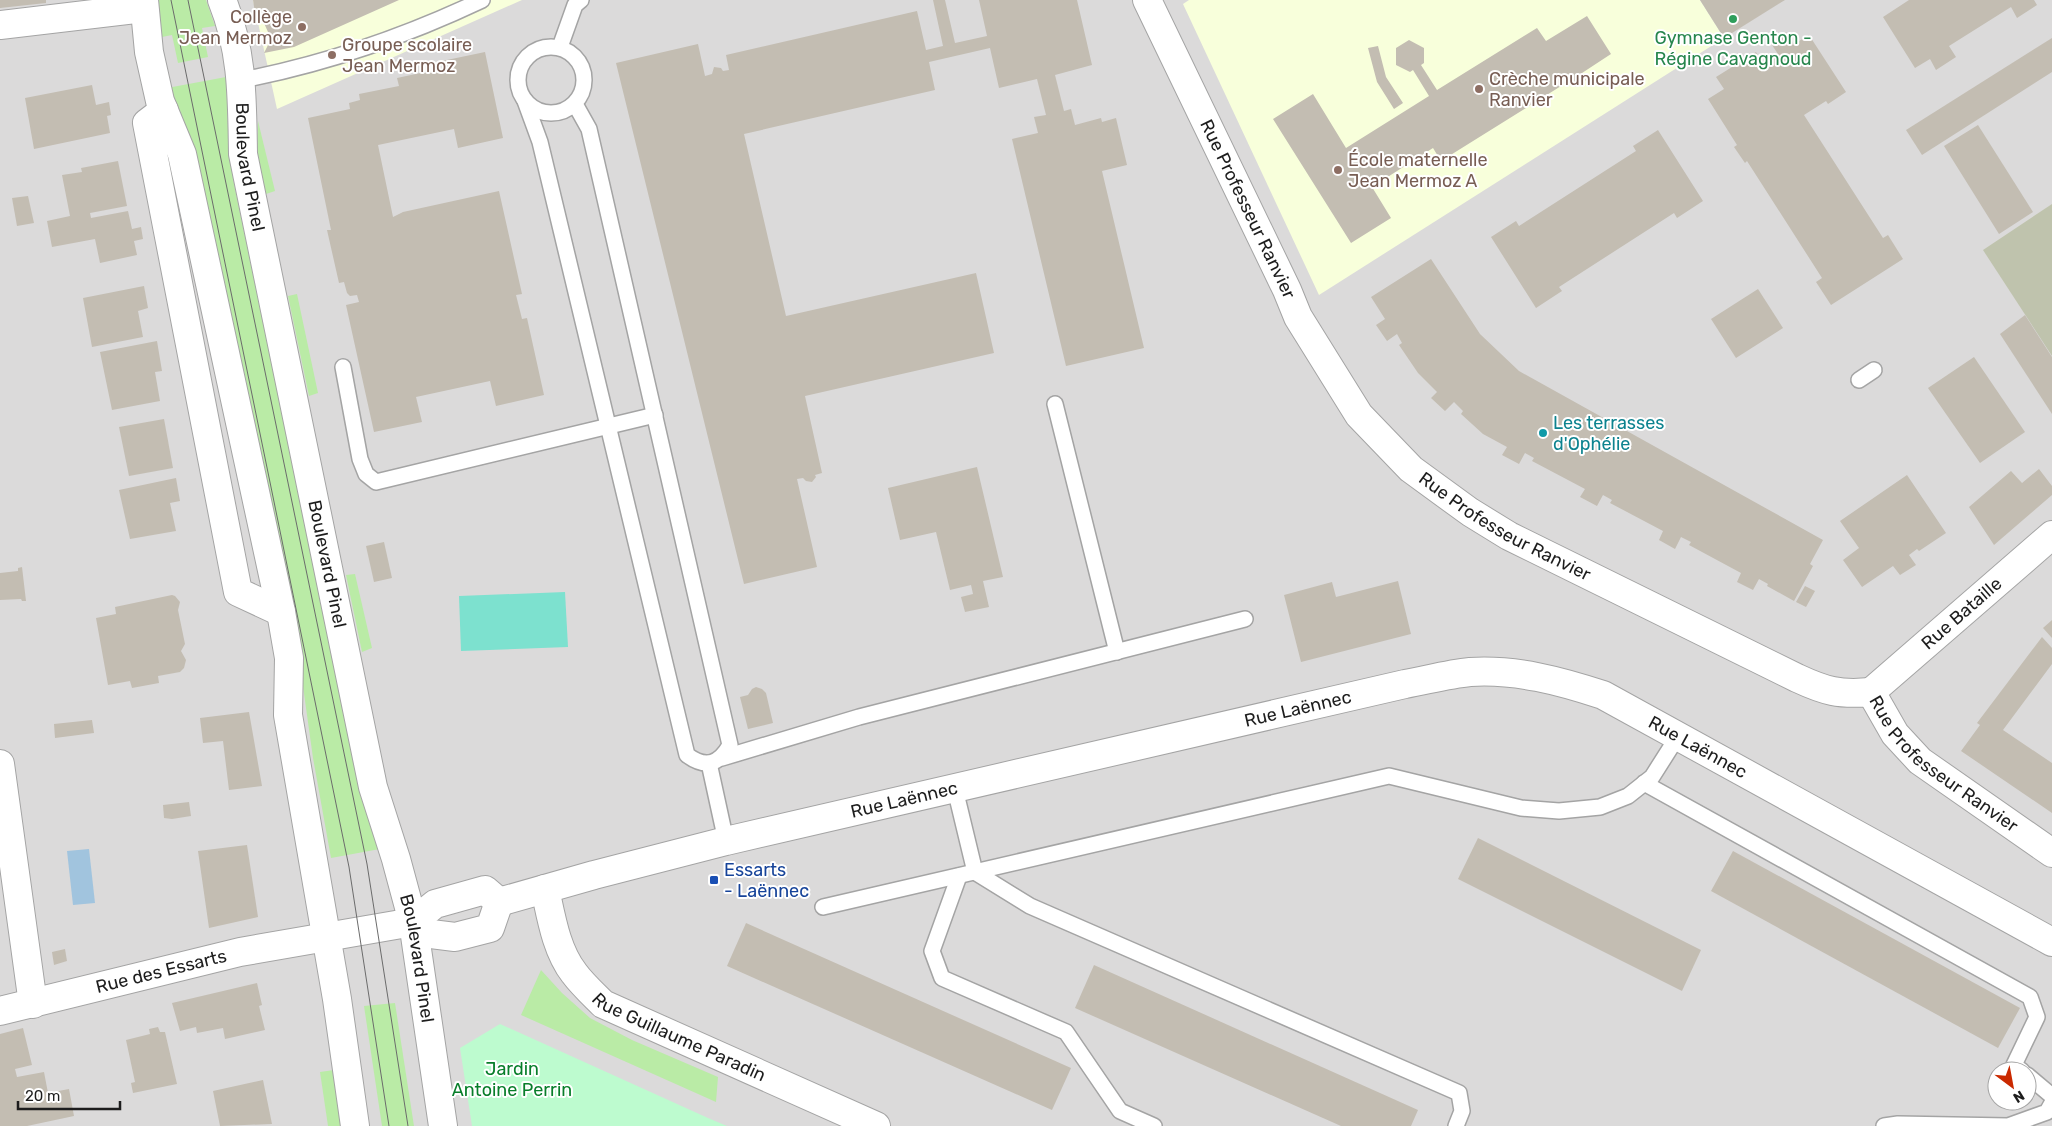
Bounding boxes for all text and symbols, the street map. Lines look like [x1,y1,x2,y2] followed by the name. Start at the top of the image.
[179,6,292,49] place label: Collège Jean Mermoz
[1727,13,1739,25] marker: Gymnase Genton - Régine Cavagnoud
[296,21,308,33] marker: Collège Jean Mermoz
[1654,27,1812,70] place label: Gymnase Genton - Régine Cavagnoud
[342,34,472,77] place label: Groupe scolaire Jean Mermoz
[326,49,338,61] marker: Groupe scolaire Jean Mermoz
[1489,68,1645,111] place label: Crèche municipale Ranvier
[1473,83,1485,95] marker: Crèche municipale Ranvier
[231,102,270,233] street label: Boulevard Pinel
[1195,116,1300,302] street label: Rue Professeur Ranvier
[1348,149,1488,192] place label: École maternelle Jean Mermoz A
[1332,164,1344,176] marker: École maternelle Jean Mermoz A
[1553,412,1664,455] place label: Les terrasses d'Ophélie
[1537,427,1549,439] marker: Les terrasses d'Ophélie
[1414,467,1595,586] street label: Rue Professeur Ranvier
[303,498,351,630] street label: Boulevard Pinel
[1917,573,2006,654] street label: Rue Bataille
[1242,686,1354,732] street label: Rue Laënnec
[1864,692,2022,837] street label: Rue Professeur Ranvier
[1645,711,1751,783] street label: Rue Laënnec
[849,777,960,823] street label: Rue Laënnec
[724,859,809,902] place label: Essarts - Laënnec
[708,874,720,886] marker: Essarts - Laënnec
[395,892,439,1024] street label: Boulevard Pinel
[94,945,229,998] street label: Rue des Essarts
[587,988,769,1086] street label: Rue Guillaume Paradin
[452,1058,572,1101] park label: Jardin Antoine Perrin
[1987,1061,2037,1111] north arrow
[18,1078,120,1110] scale bar
[25,1087,60,1105] text: 20 m
[2010,1087,2027,1106] text: N

